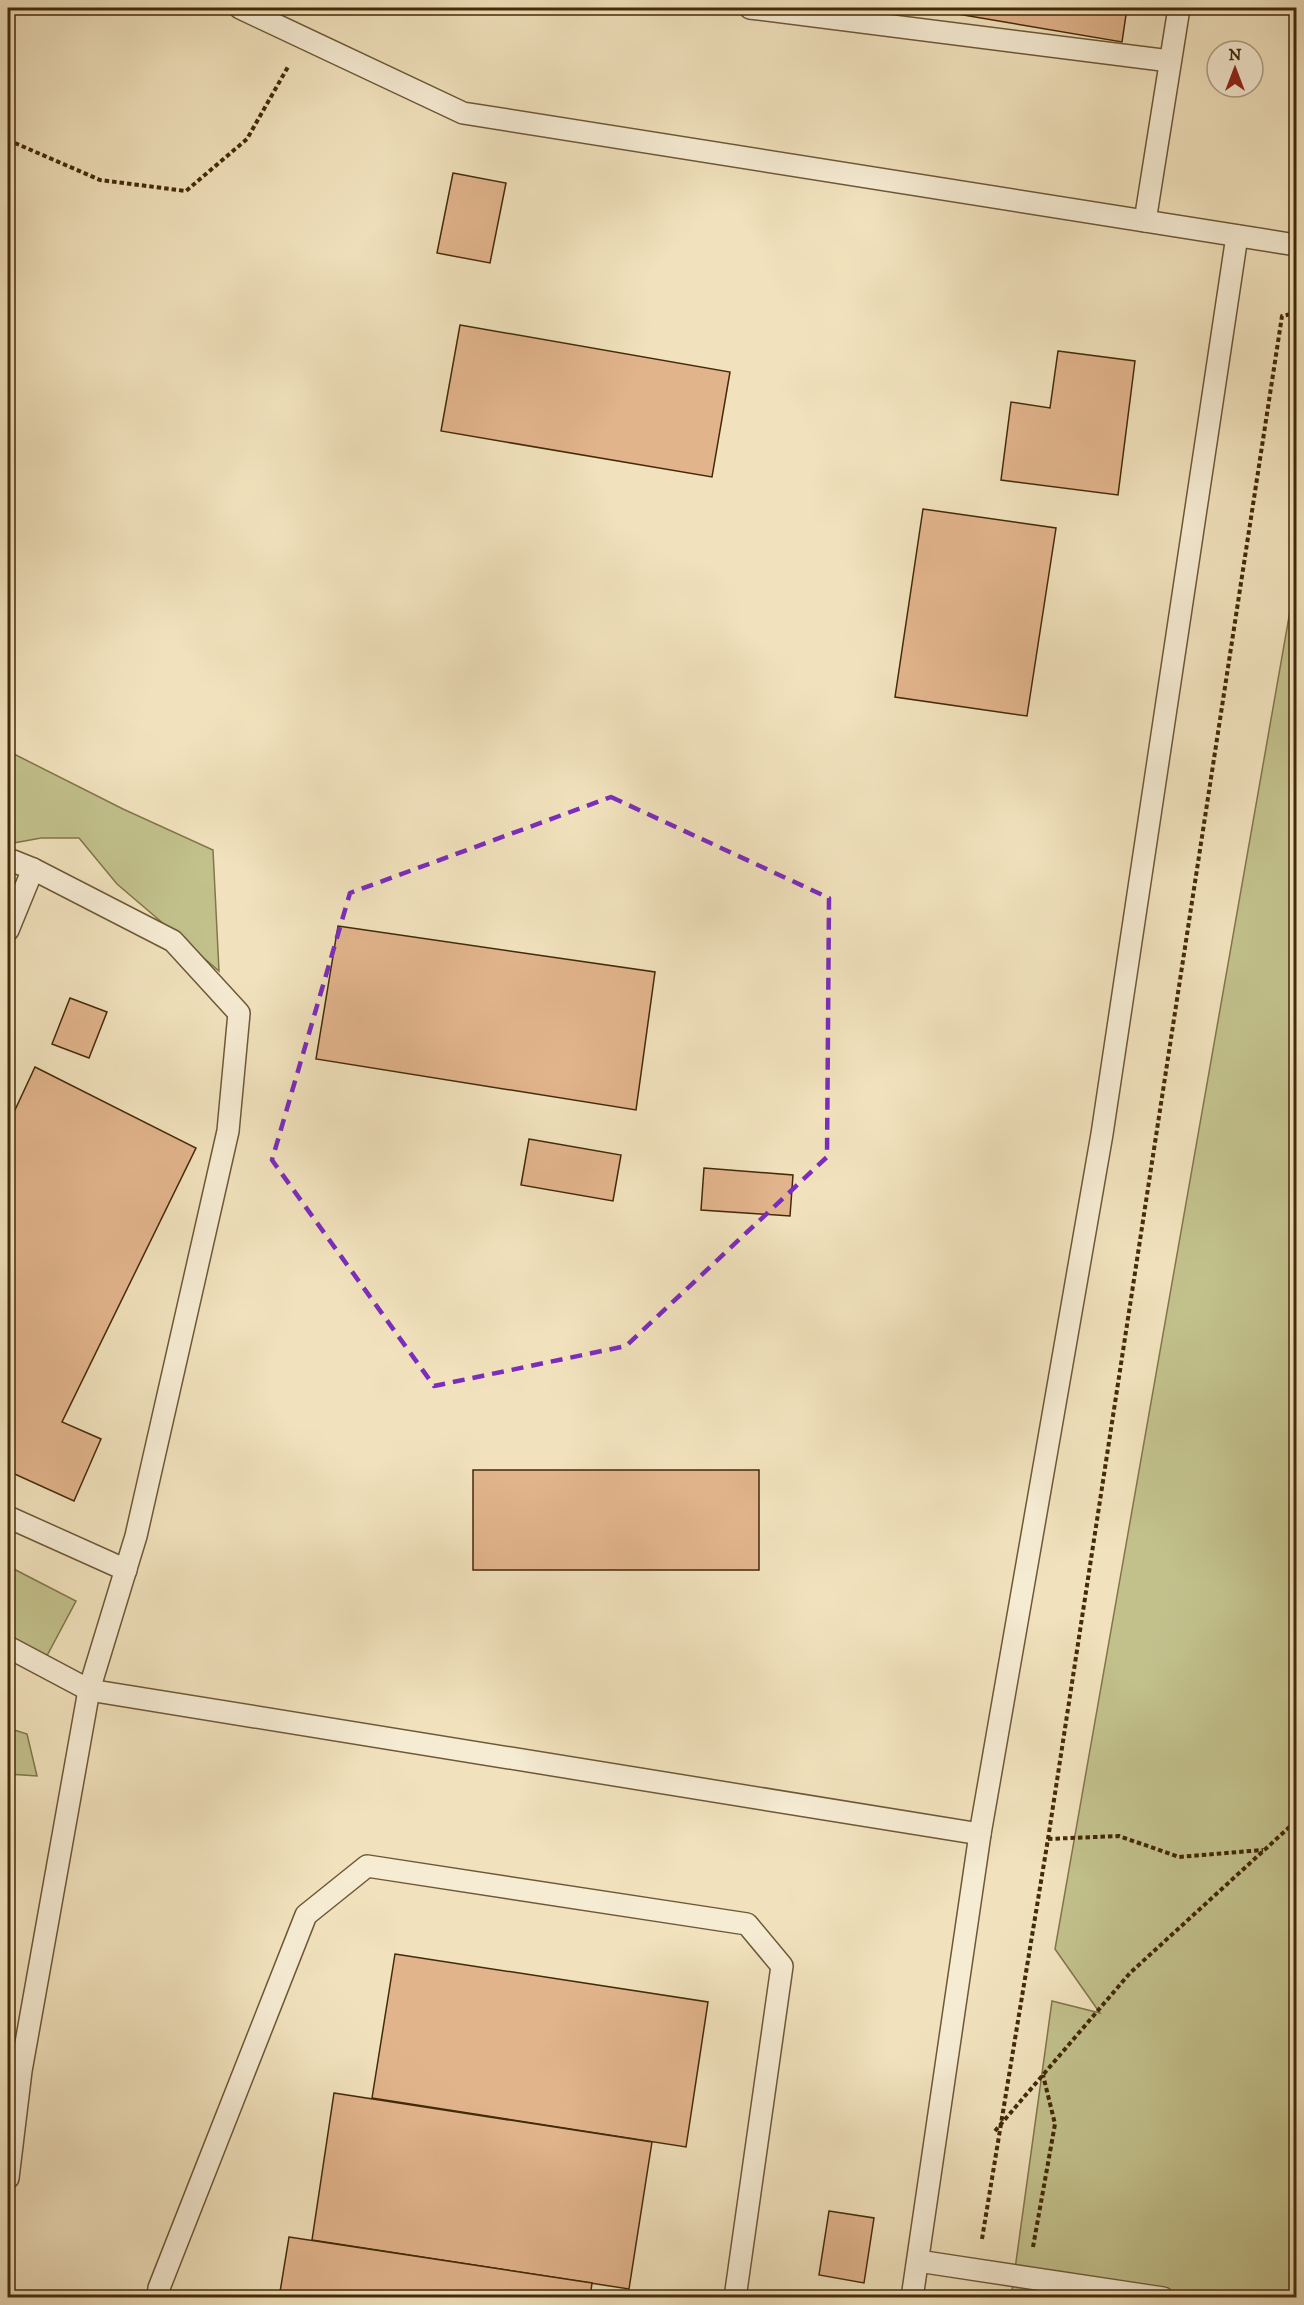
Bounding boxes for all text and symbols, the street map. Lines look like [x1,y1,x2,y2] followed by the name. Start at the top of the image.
[1205,39,1265,99] north arrow
[1228,45,1242,65] text: N

